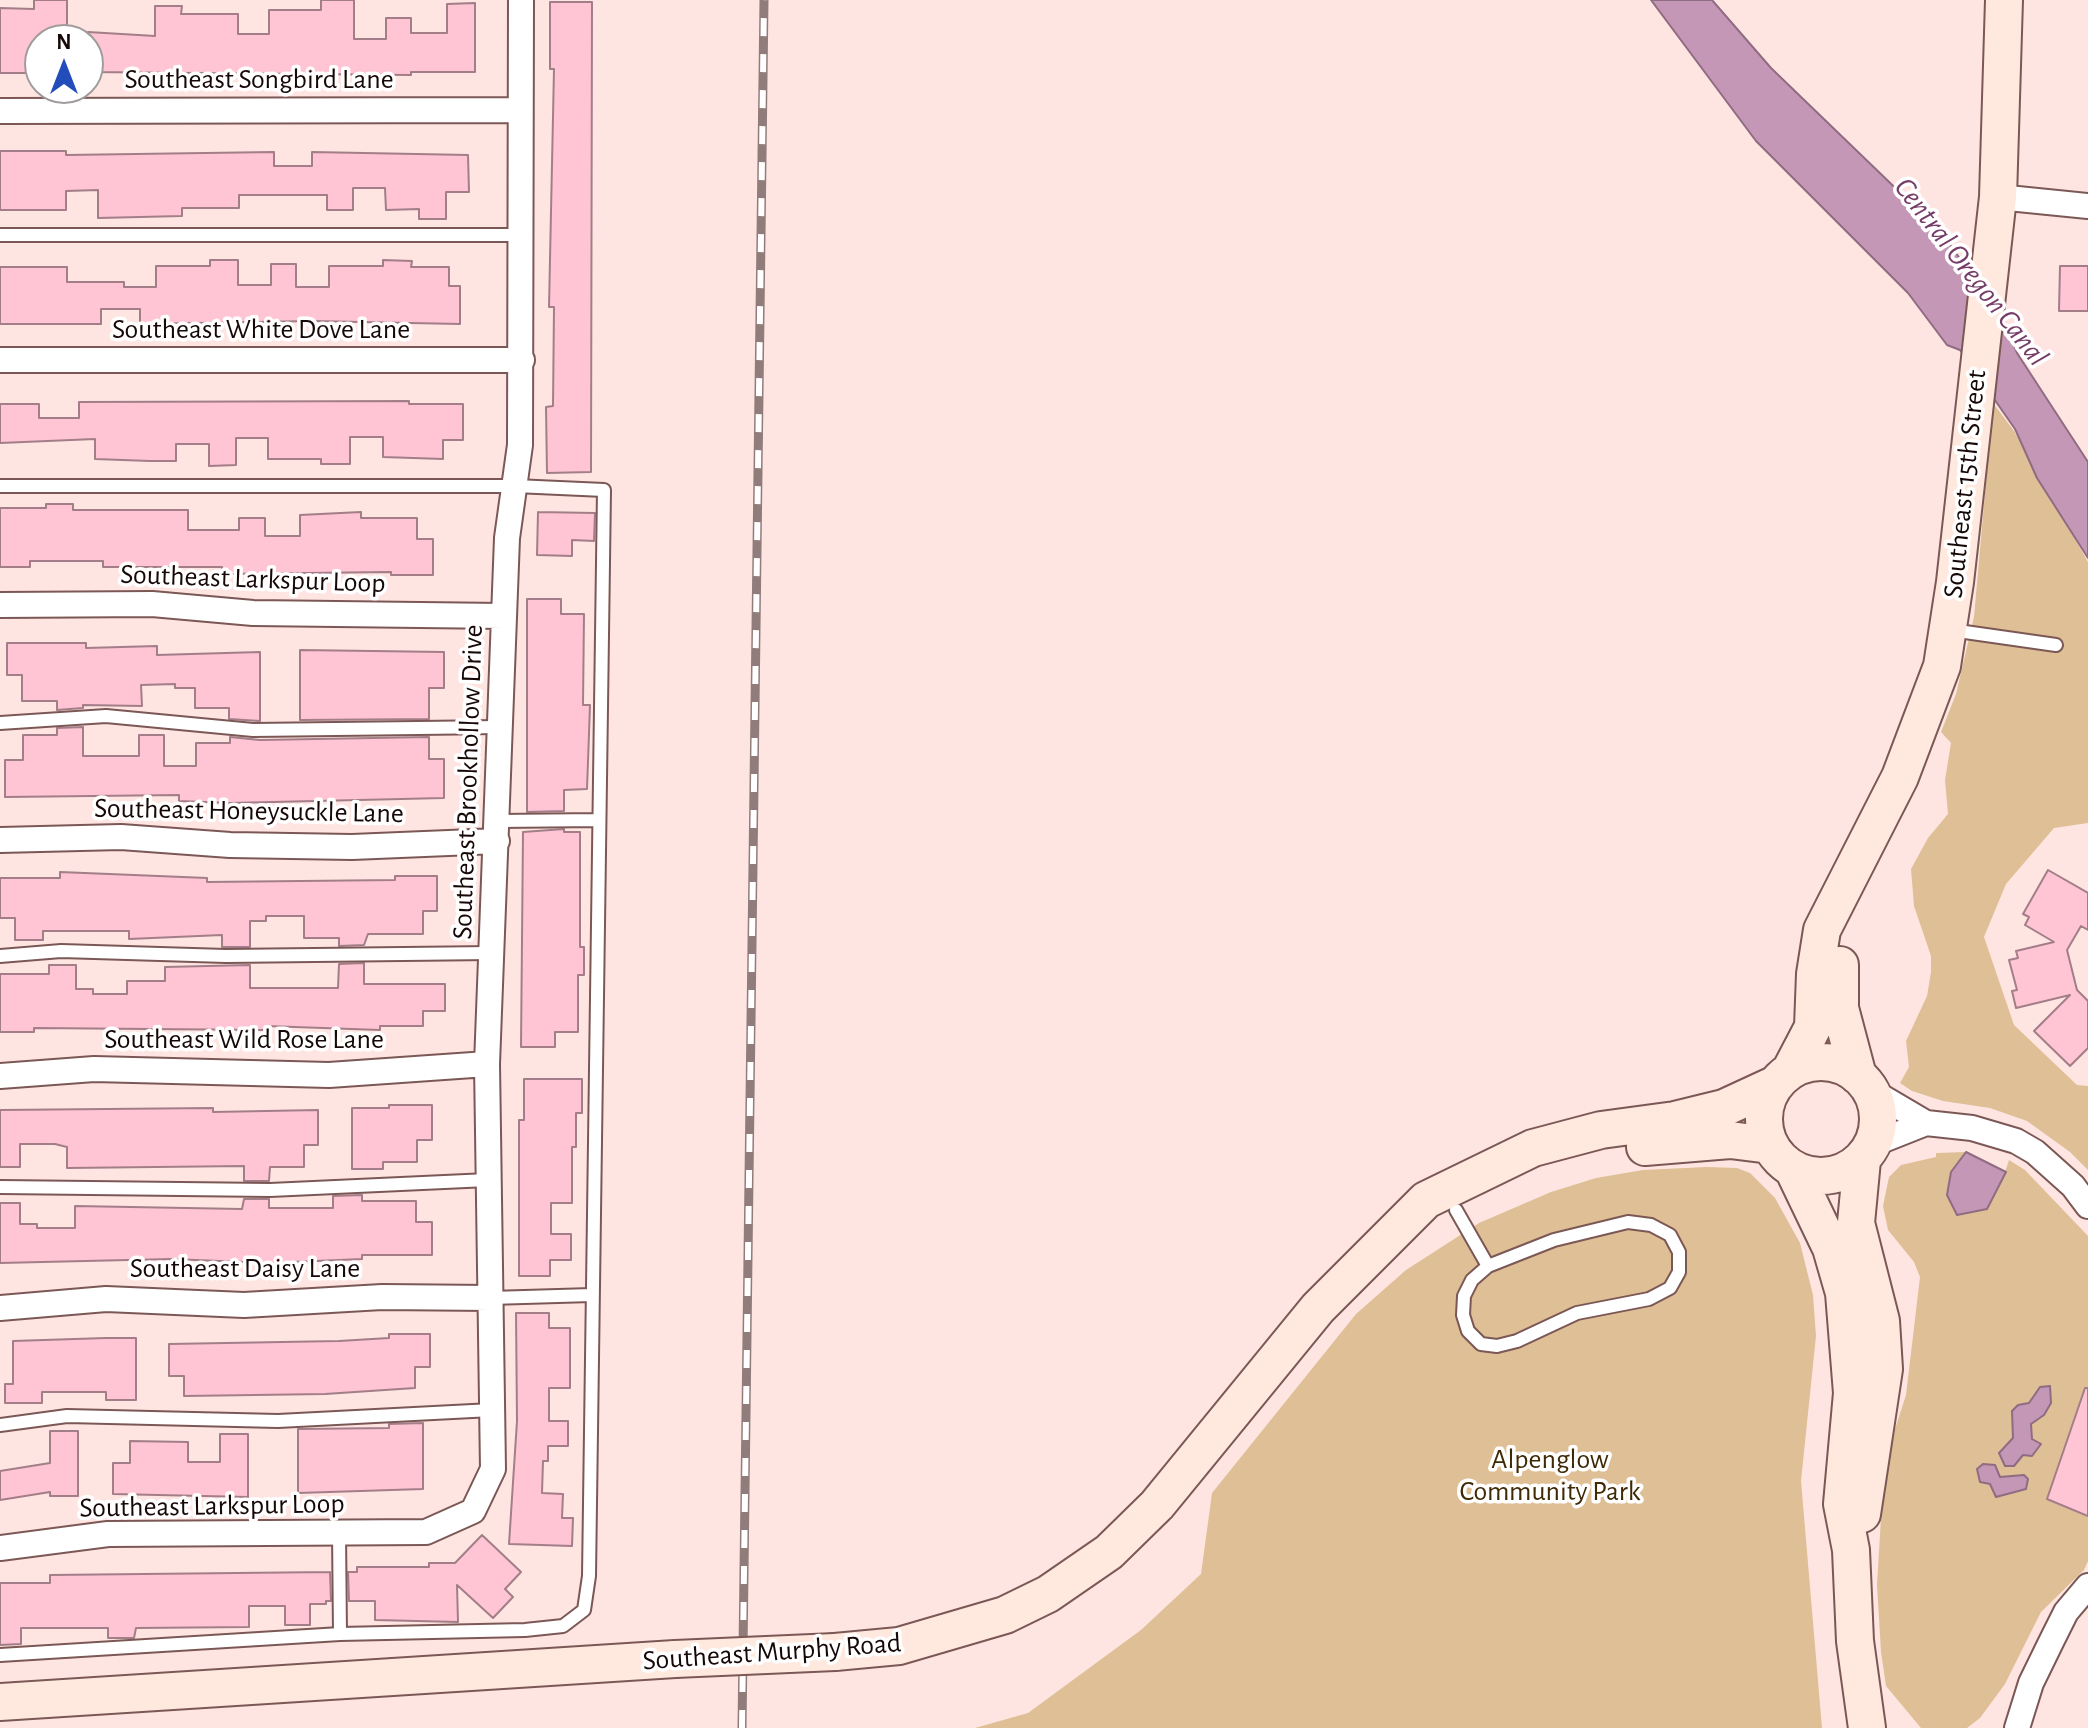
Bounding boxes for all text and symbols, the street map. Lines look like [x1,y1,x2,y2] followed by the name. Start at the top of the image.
[24,24,104,104] north arrow
[56,31,72,53] text: N
[124,63,394,97] street label: Southeast Songbird Lane
[1886,170,2056,374] water label: Central Oregon Canal
[112,313,410,347] street label: Southeast White Dove Lane
[1936,368,1994,600] street label: Southeast 15th Street
[120,558,386,600] street label: Southeast Larkspur Loop
[446,624,490,940] street label: Southeast Brookhollow Drive
[94,792,404,830] street label: Southeast Honeysuckle Lane
[104,1023,384,1057] street label: Southeast Wild Rose Lane
[130,1252,360,1286] street label: Southeast Daisy Lane
[1459,1443,1641,1509] park label: Alpenglow Community Park
[79,1487,345,1525] street label: Southeast Larkspur Loop
[642,1626,902,1678] street label: Southeast Murphy Road

